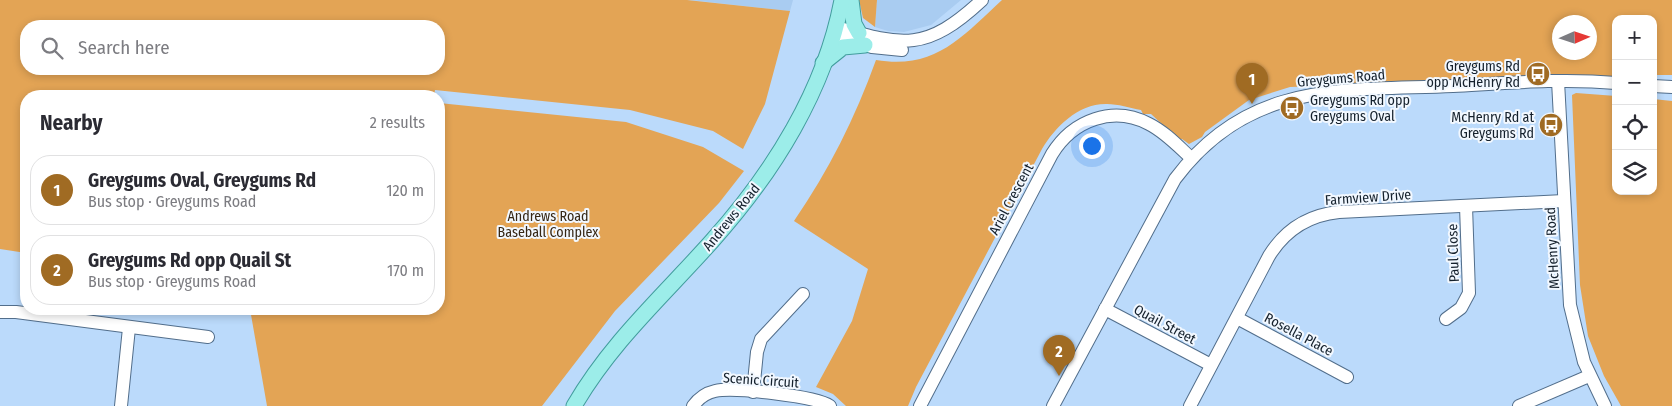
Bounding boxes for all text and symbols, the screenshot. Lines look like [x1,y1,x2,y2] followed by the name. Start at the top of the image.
[1552,15,1597,60] north arrow
[1612,15,1657,195] map controls
[1612,15,1657,60] button: +
[20,20,445,75] search box
[38,34,66,62] icon: search
[78,36,170,59] text: Search here
[1426,58,1520,91] place label: Greygums Rd opp McHenry Rd
[1612,60,1657,105] button: −
[1525,61,1551,87] bus stop icon: Greygums Rd opp McHenry Rd
[1236,63,1268,104] pin: 1
[1296,66,1386,91] street label: Greygums Road
[1310,92,1410,125] place label: Greygums Rd opp Greygums Oval
[1279,95,1305,121] bus stop icon: Greygums Rd opp Greygums Oval
[1612,105,1657,150] button: locate
[1451,109,1534,142] place label: McHenry Rd at Greygums Rd
[40,110,102,136] text: Nearby
[1538,112,1564,138] bus stop icon: McHenry Rd at Greygums Rd
[370,113,425,132] text: 2 results
[1079,133,1105,159] your location
[1612,150,1657,195] button: layers
[985,160,1038,238] street label: Ariel Crescent
[88,169,316,192] text: Greygums Oval, Greygums Rd
[699,180,764,254] street label: Andrews Road
[54,181,60,200] text: 1
[386,181,424,200] text: 120 m
[1324,186,1412,209] street label: Farmview Drive
[88,192,256,211] text: Bus stop · Greygums Road
[1542,206,1563,289] street label: McHenry Road
[498,208,599,241] park label: Andrews Road Baseball Complex
[1444,223,1463,283] street label: Paul Close
[88,249,291,272] text: Greygums Rd opp Quail St
[53,261,61,280] text: 2
[387,261,424,280] text: 170 m
[88,272,256,291] text: Bus stop · Greygums Road
[1131,301,1199,348] street label: Quail Street
[1261,309,1336,360] street label: Rosella Place
[1043,335,1075,376] pin: 2
[722,369,800,392] street label: Scenic Circuit

